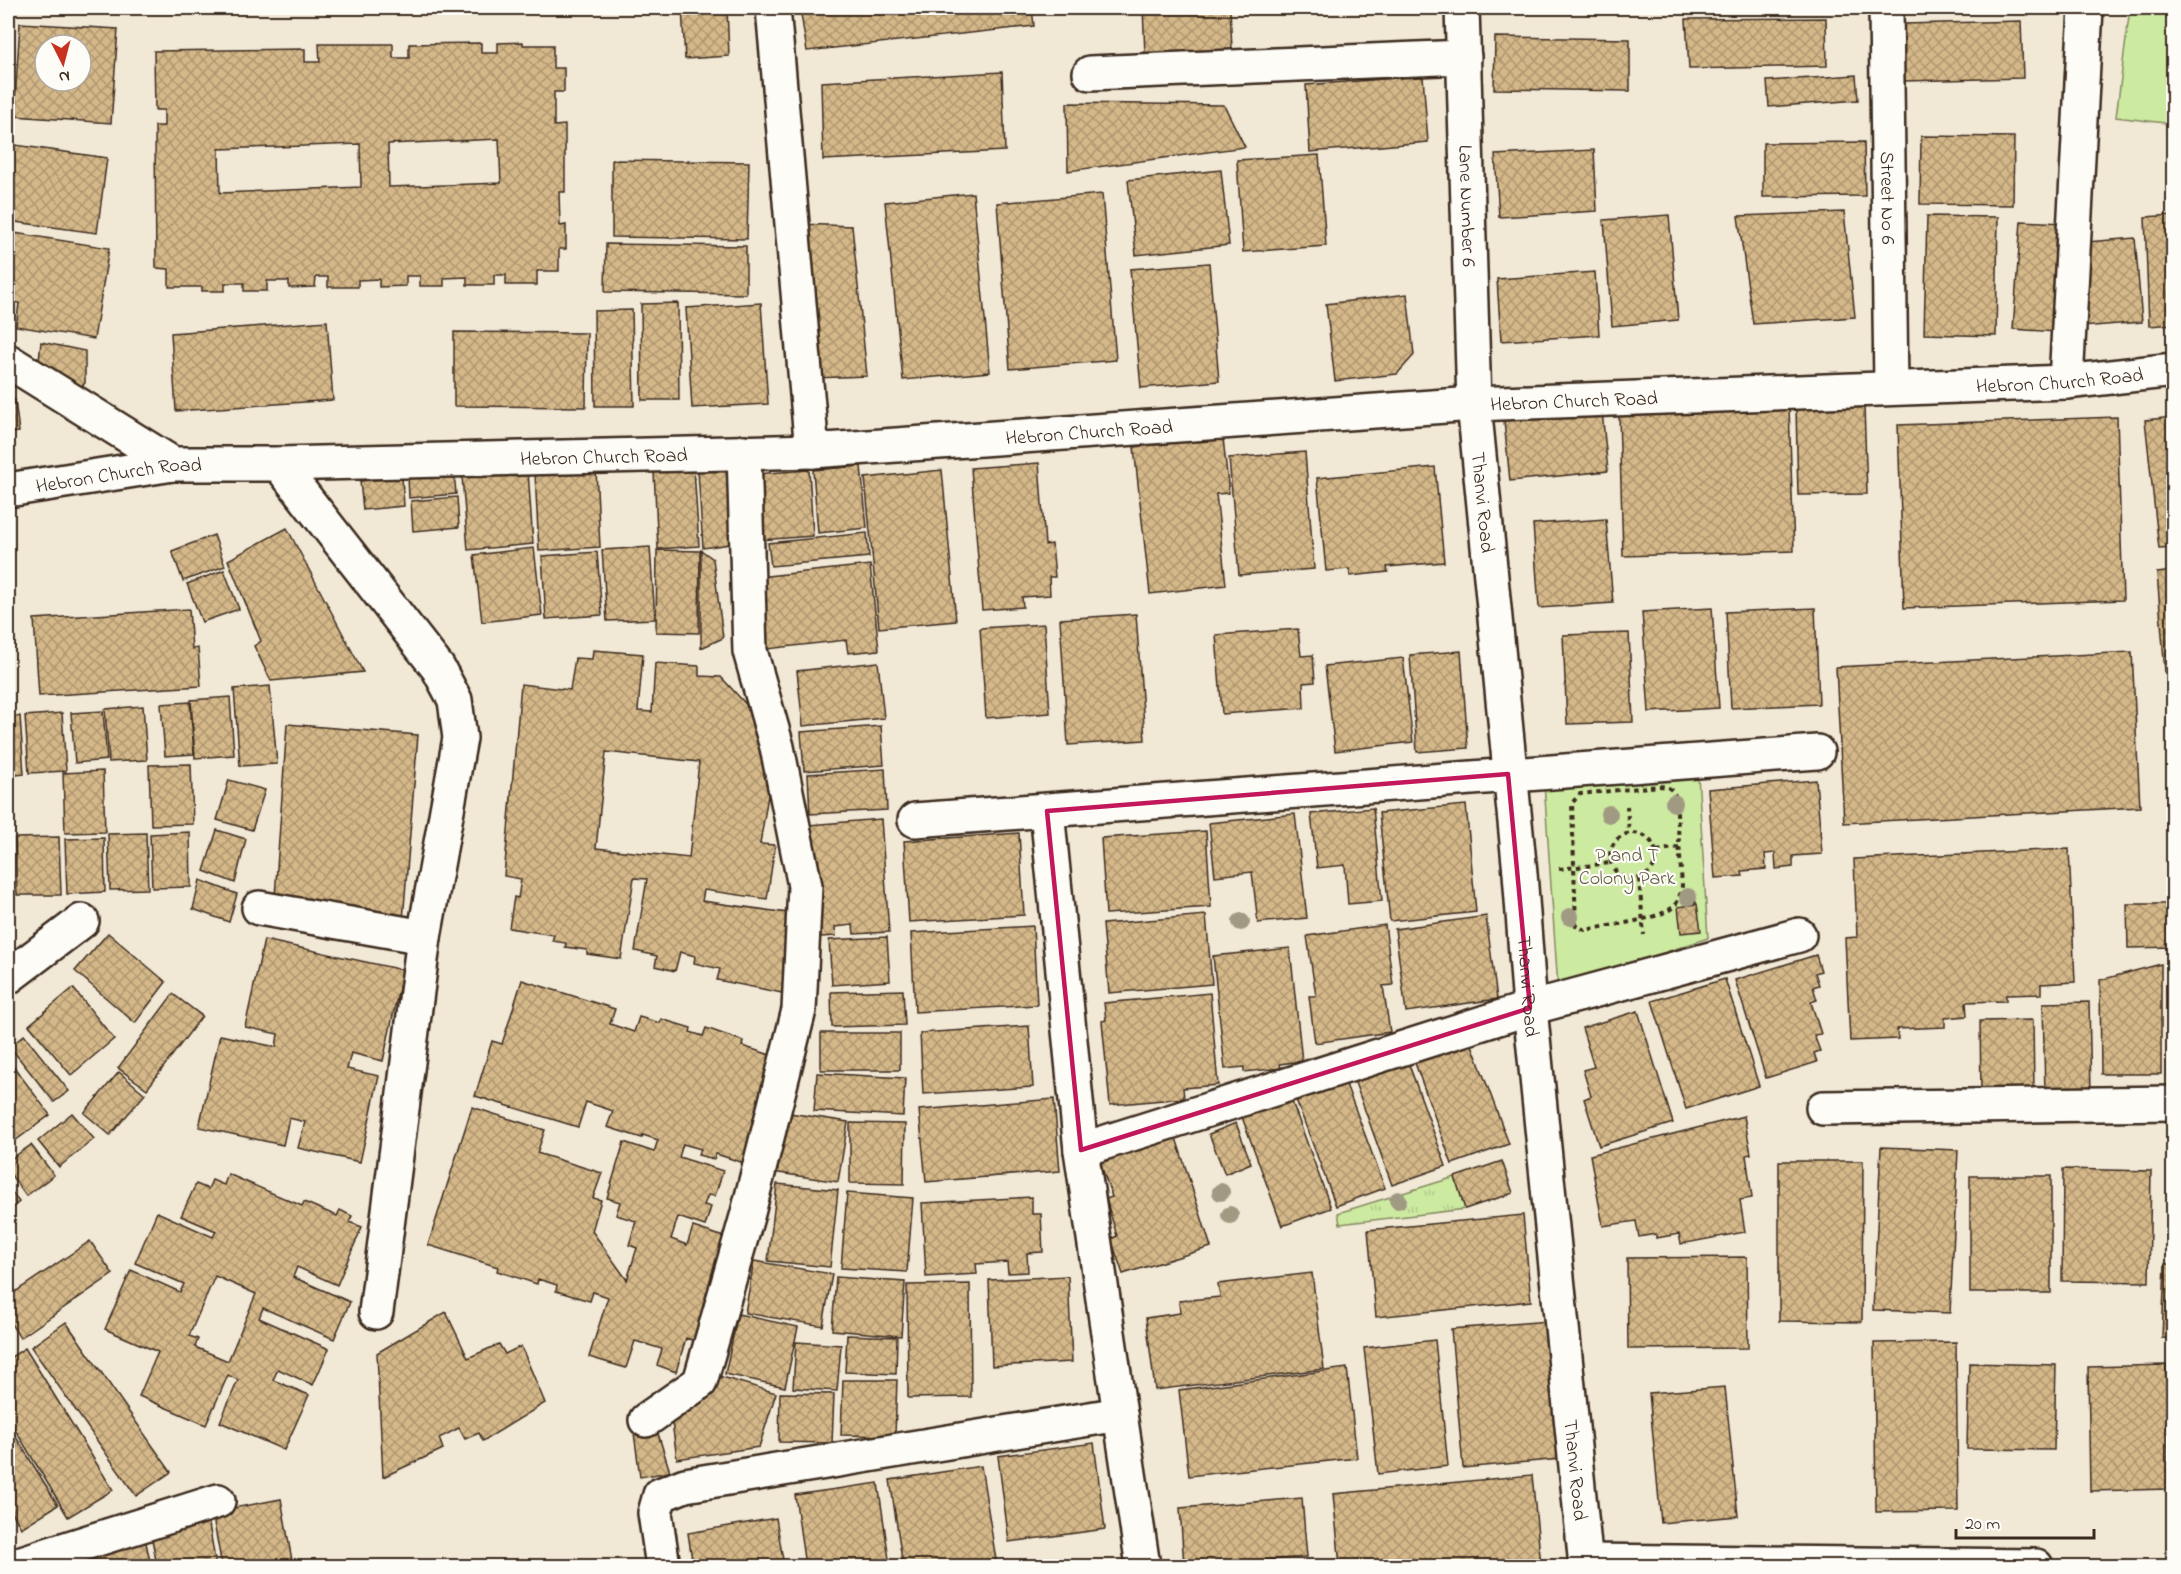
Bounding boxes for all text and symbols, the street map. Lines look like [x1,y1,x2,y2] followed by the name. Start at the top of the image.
[33,33,93,93] north arrow
[58,63,71,88] text: N
[1449,145,1482,268] street label: Lane Number 6
[1871,151,1901,245] street label: Street No 6
[1976,362,2145,402] street label: Hebron Church Road
[1490,385,1658,420] street label: Hebron Church Road
[1005,413,1174,454] street label: Hebron Church Road
[520,442,688,475] street label: Hebron Church Road
[1462,451,1501,555] street label: Thanvi Road
[34,452,202,502] street label: Hebron Church Road
[1579,842,1676,894] park label: P and T Colony Park
[1508,935,1545,1039] street label: Thanvi Road
[1554,1418,1593,1522] street label: Thanvi Road
[1956,1502,2094,1540] scale bar
[1965,1512,2000,1538] text: 20 m

